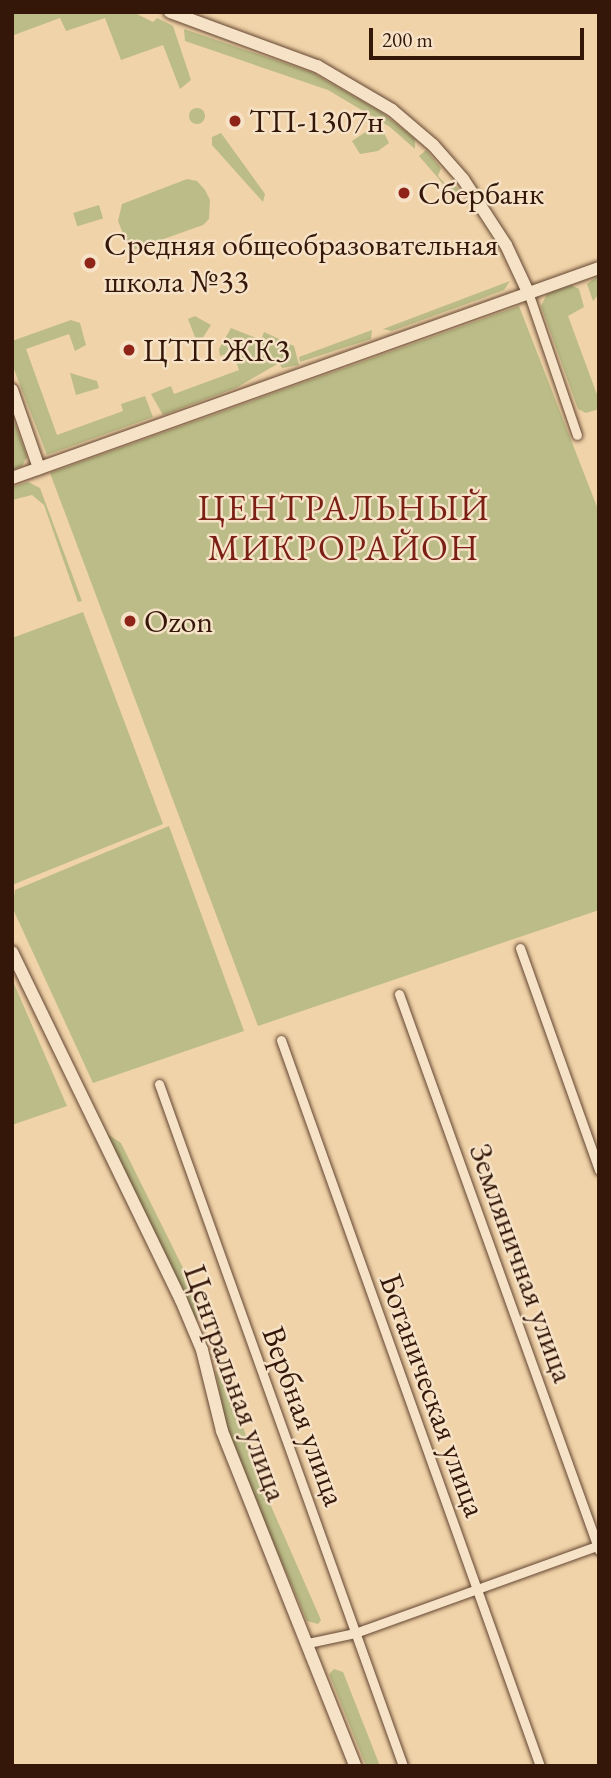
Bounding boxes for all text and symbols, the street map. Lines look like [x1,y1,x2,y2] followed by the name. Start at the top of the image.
[373,14,588,58] scale bar
[382,26,433,53] text: 200 m
[249,102,384,140] place label: ТП-1307н
[227,113,243,129] marker: ТП-1307н
[418,174,544,212] place label: Сбербанк
[396,185,412,201] marker: Сбербанк
[104,226,498,301] place label: Средняя общеобразовательная школа №33
[82,255,98,271] marker: Средняя общеобразовательная школа №33
[143,331,290,369] place label: ЦТП ЖК3
[121,342,137,358] marker: ЦТП ЖК3
[199,487,489,569] district label: ЦЕНТРАЛЬНЫЙ МИКРОРАЙОН
[144,602,213,640] place label: Ozon
[122,613,138,629] marker: Ozon
[461,1138,583,1388] street label: Земляничная улица
[175,1260,297,1506] street label: Центральная улица
[371,1268,495,1522] street label: Ботаническая улица
[254,1321,354,1511] street label: Вербная улица

